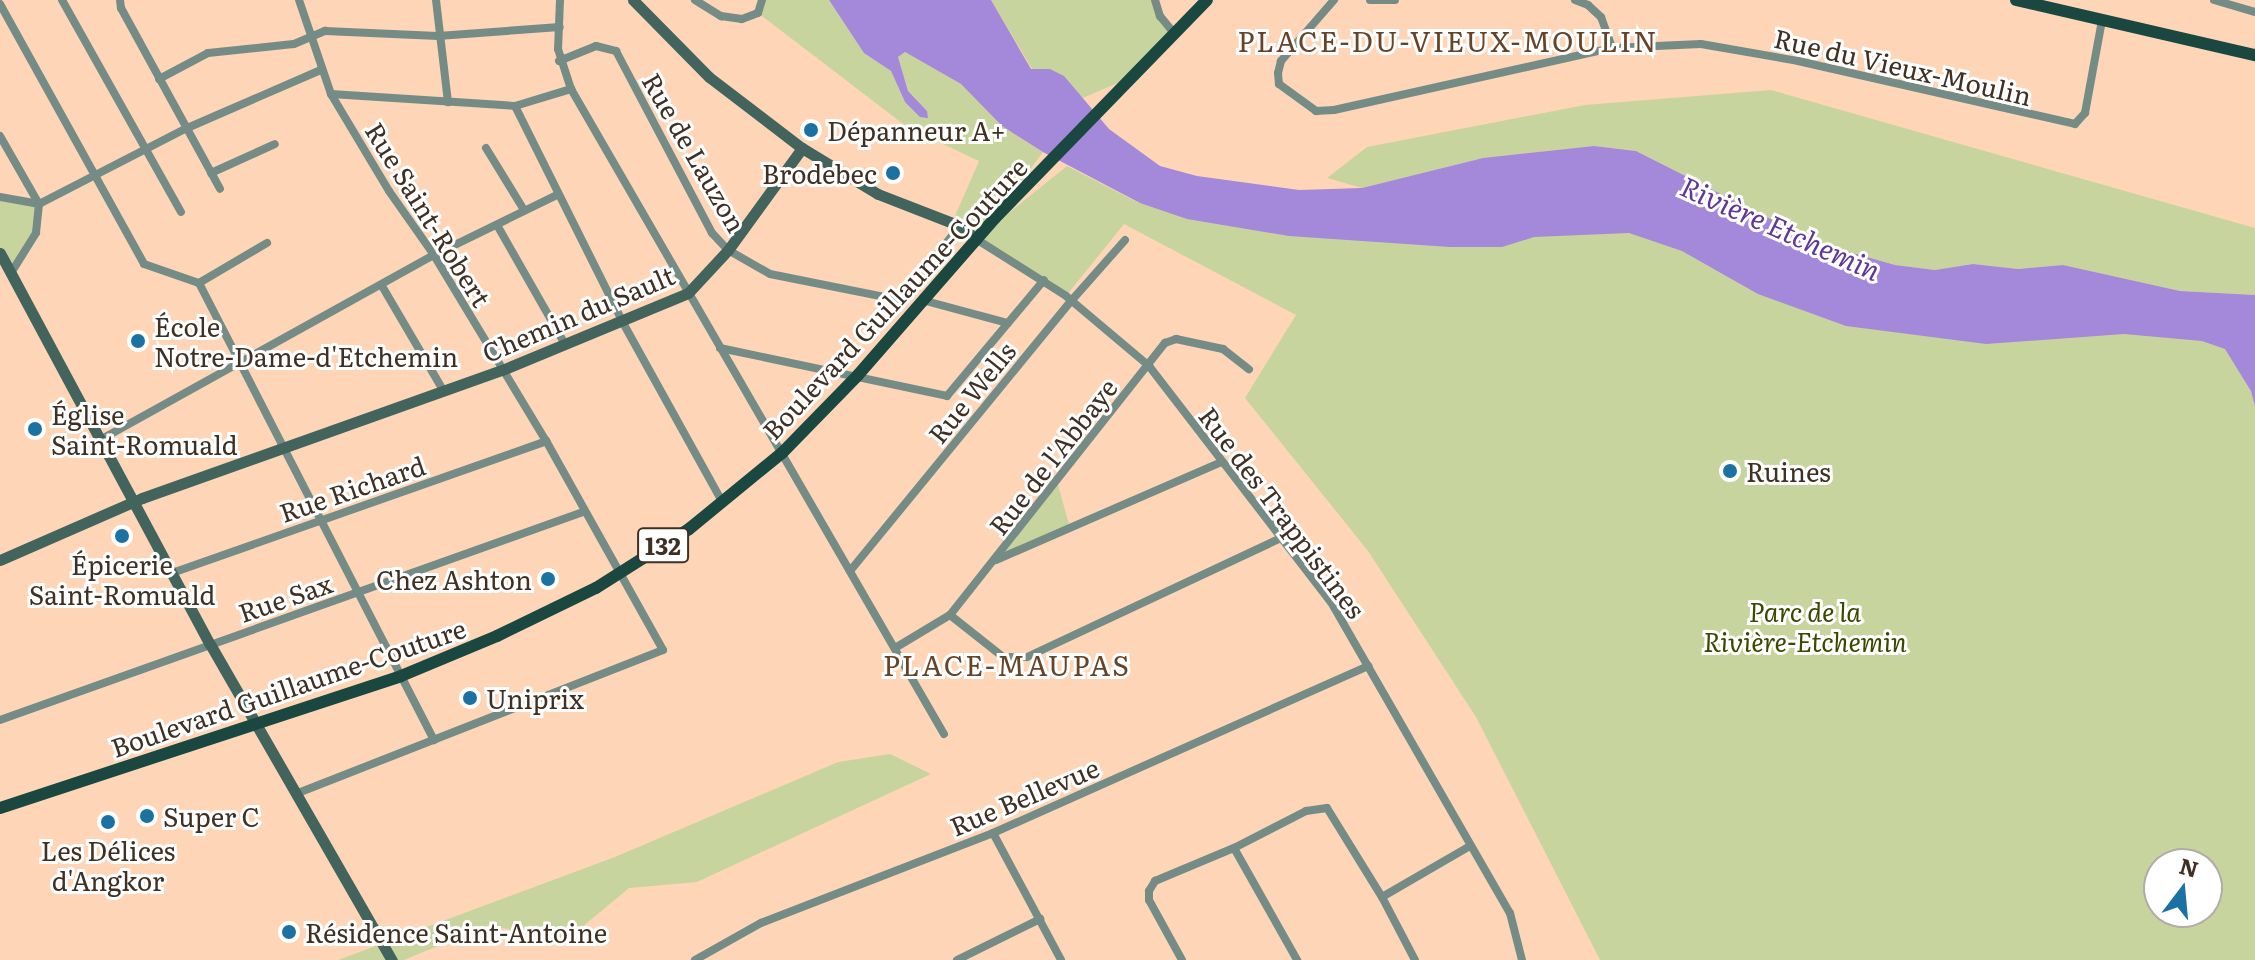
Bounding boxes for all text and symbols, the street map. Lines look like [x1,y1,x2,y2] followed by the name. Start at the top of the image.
[1771,21,2035,111] street label: Rue du Vieux-Moulin
[1237,23,1659,57] district label: PLACE-DU-VIEUX-MOULIN
[637,67,753,237] street label: Rue de Lauzon
[827,114,1006,146] place label: Dépanneur A+
[360,116,498,312] street label: Rue Saint-Robert
[802,121,820,139] marker: Dépanneur A+
[755,151,1033,445] street label: Boulevard Guillaume-Couture
[762,157,877,189] place label: Brodebec
[884,164,902,182] marker: Brodebec
[1676,168,1886,286] water label: Rivière Etchemin
[477,258,679,368] street label: Chemin du Sault
[154,310,458,372] place label: École Notre-Dame-d'Etchemin
[129,332,147,350] marker: École Notre-Dame-d'Etchemin
[921,335,1021,449] street label: Rue Wells
[981,372,1123,540] street label: Rue de l'Abbaye
[51,398,238,460] place label: Église Saint-Romuald
[1193,400,1373,624] street label: Rue des Trappistines
[26,420,44,438] marker: Église Saint-Romuald
[275,448,429,528] street label: Rue Richard
[1746,455,1831,487] place label: Ruines
[1721,462,1739,480] marker: Ruines
[637,525,689,565] road number: 132
[113,527,131,545] marker: Épicerie Saint-Romuald
[29,548,215,610] place label: Épicerie Saint-Romuald
[376,563,532,595] place label: Chez Ashton
[234,566,336,628] street label: Rue Sax
[539,570,557,588] marker: Chez Ashton
[1703,595,1907,656] park label: Parc de la Rivière-Etchemin
[106,612,470,762] street label: Boulevard Guillaume-Couture
[883,647,1131,681] district label: PLACE-MAUPAS
[486,682,584,714] place label: Uniprix
[461,689,479,707] marker: Uniprix
[945,751,1103,841] street label: Rue Bellevue
[163,800,260,832] place label: Super C
[138,807,156,825] marker: Super C
[99,813,117,831] marker: Les Délices d'Angkor
[41,834,175,896] place label: Les Délices d'Angkor
[2143,848,2223,928] north arrow
[2176,848,2203,885] text: N
[305,916,607,948] place label: Résidence Saint-Antoine
[280,923,298,941] marker: Résidence Saint-Antoine

